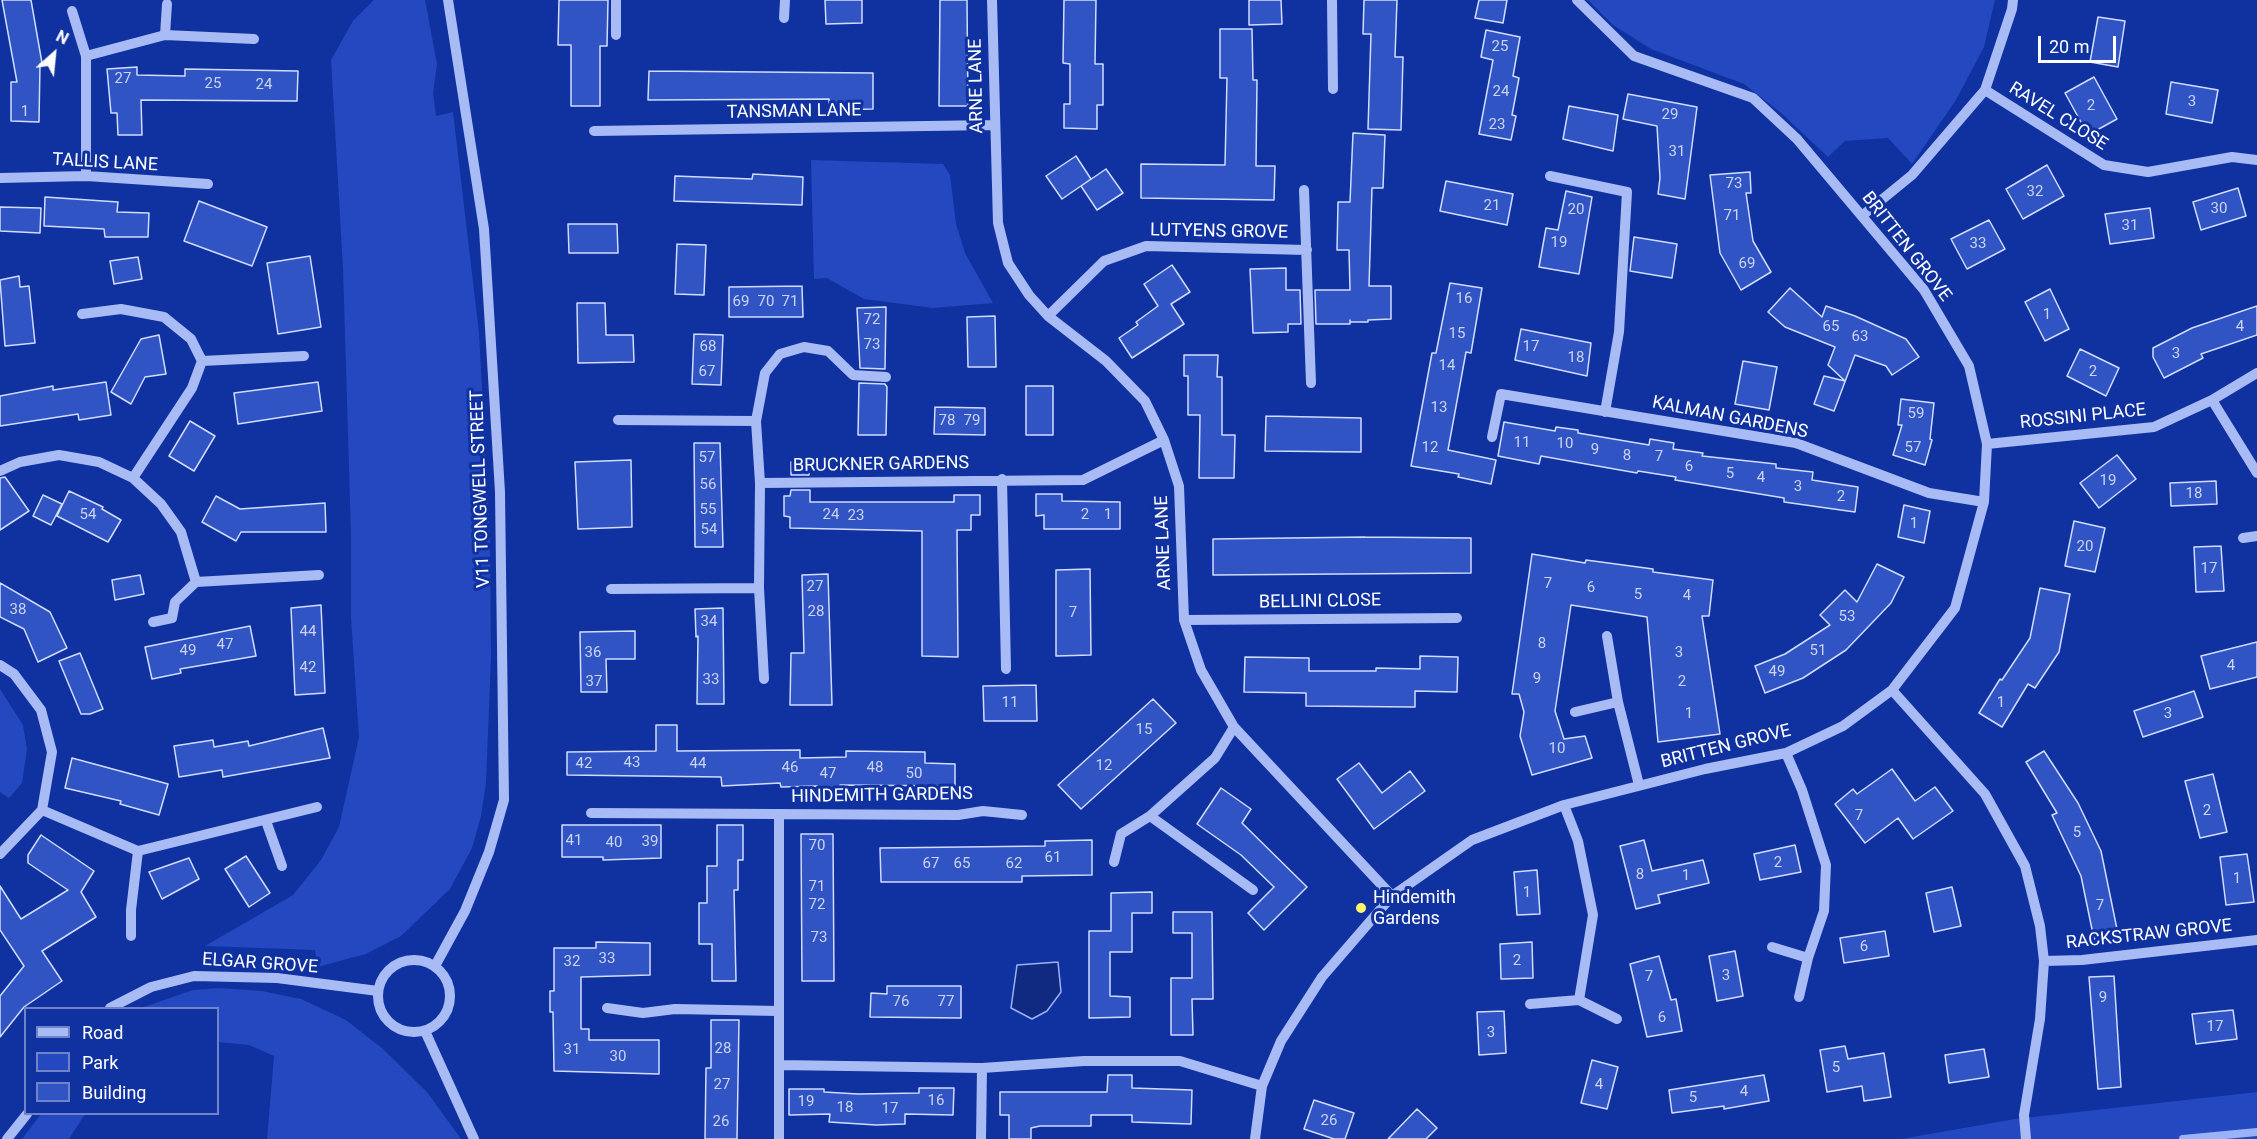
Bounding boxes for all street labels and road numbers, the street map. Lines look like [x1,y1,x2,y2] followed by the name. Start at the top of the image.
[965,38,989,134] street label: ARNE LANE
[2005,78,2111,156] street label: RAVEL CLOSE
[726,100,862,124] street label: TANSMAN LANE
[52,149,158,177] street label: TALLIS LANE
[1856,188,1956,306] street label: BRITTEN GROVE
[1150,220,1288,244] street label: LUTYENS GROVE
[467,390,495,588] street label: V11 TONGWELL STREET
[1650,392,1810,444] street label: KALMAN GARDENS
[2019,400,2147,434] street label: ROSSINI PLACE
[793,453,969,477] street label: BRUCKNER GARDENS
[1152,495,1176,591] street label: ARNE LANE
[1259,590,1381,614] street label: BELLINI CLOSE
[1659,720,1793,774] street label: BRITTEN GROVE
[791,784,973,808] street label: HINDEMITH GARDENS
[2065,916,2233,954] street label: RACKSTRAW GROVE
[201,949,319,979] street label: ELGAR GROVE

